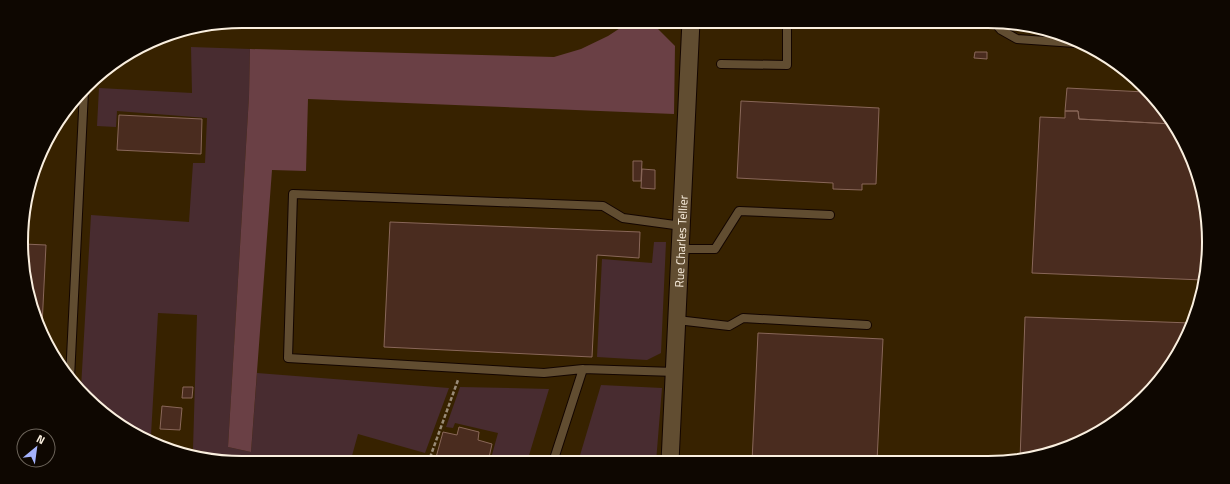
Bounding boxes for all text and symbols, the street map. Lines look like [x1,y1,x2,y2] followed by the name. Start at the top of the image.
[669,195,692,288] street label: Rue Charles Tellier
[16,428,56,468] north arrow
[34,430,48,448] text: N

